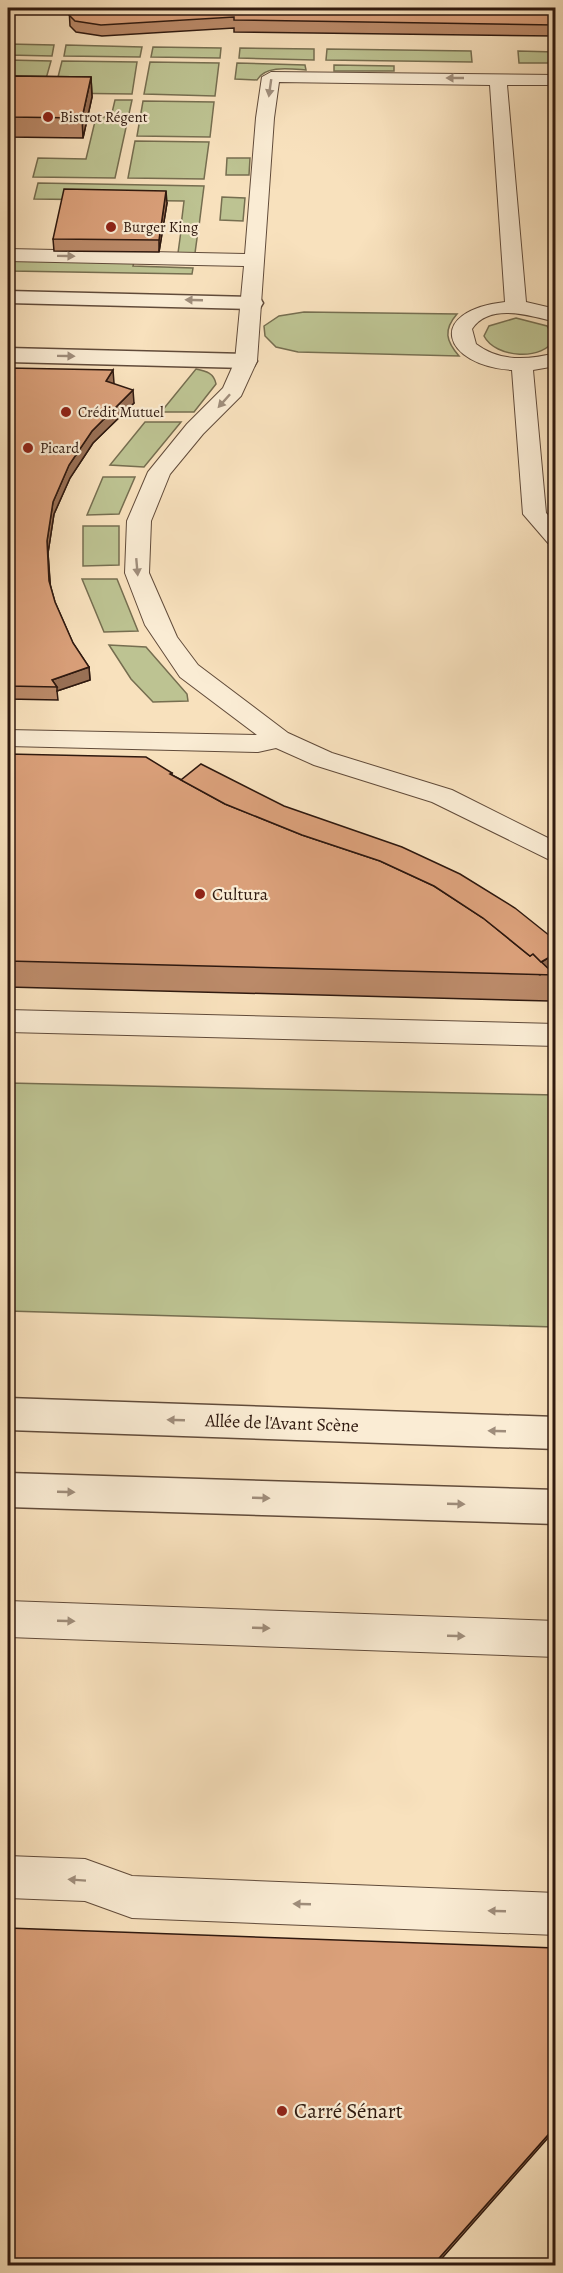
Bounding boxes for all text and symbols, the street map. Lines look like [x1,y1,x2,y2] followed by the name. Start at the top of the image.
[446,73,465,83] one-way arrow
[265,78,274,97] one-way arrow
[60,107,148,127] place label: Bistrot Régent
[41,110,55,124] marker: Bistrot Régent
[123,217,199,237] place label: Burger King
[104,220,118,234] marker: Burger King
[56,251,75,261] one-way arrow
[184,296,203,305] one-way arrow
[56,352,75,361] one-way arrow
[218,393,231,408] one-way arrow
[78,402,164,422] place label: Crédit Mutuel
[59,405,73,419] marker: Crédit Mutuel
[40,438,80,458] place label: Picard
[21,441,35,455] marker: Picard
[133,558,142,577] one-way arrow
[212,882,269,906] place label: Cultura
[193,887,207,901] marker: Cultura
[204,1408,359,1438] street label: Allée de l'Avant Scène
[167,1415,186,1424] one-way arrow
[488,1426,507,1435] one-way arrow
[56,1487,75,1497] one-way arrow
[251,1493,270,1503] one-way arrow
[446,1499,465,1509] one-way arrow
[56,1617,75,1626] one-way arrow
[251,1623,270,1633] one-way arrow
[446,1631,465,1640] one-way arrow
[67,1875,86,1884] one-way arrow
[293,1899,312,1909] one-way arrow
[488,1907,507,1916] one-way arrow
[294,2097,403,2125] place label: Carré Sénart
[275,2104,289,2118] marker: Carré Sénart

